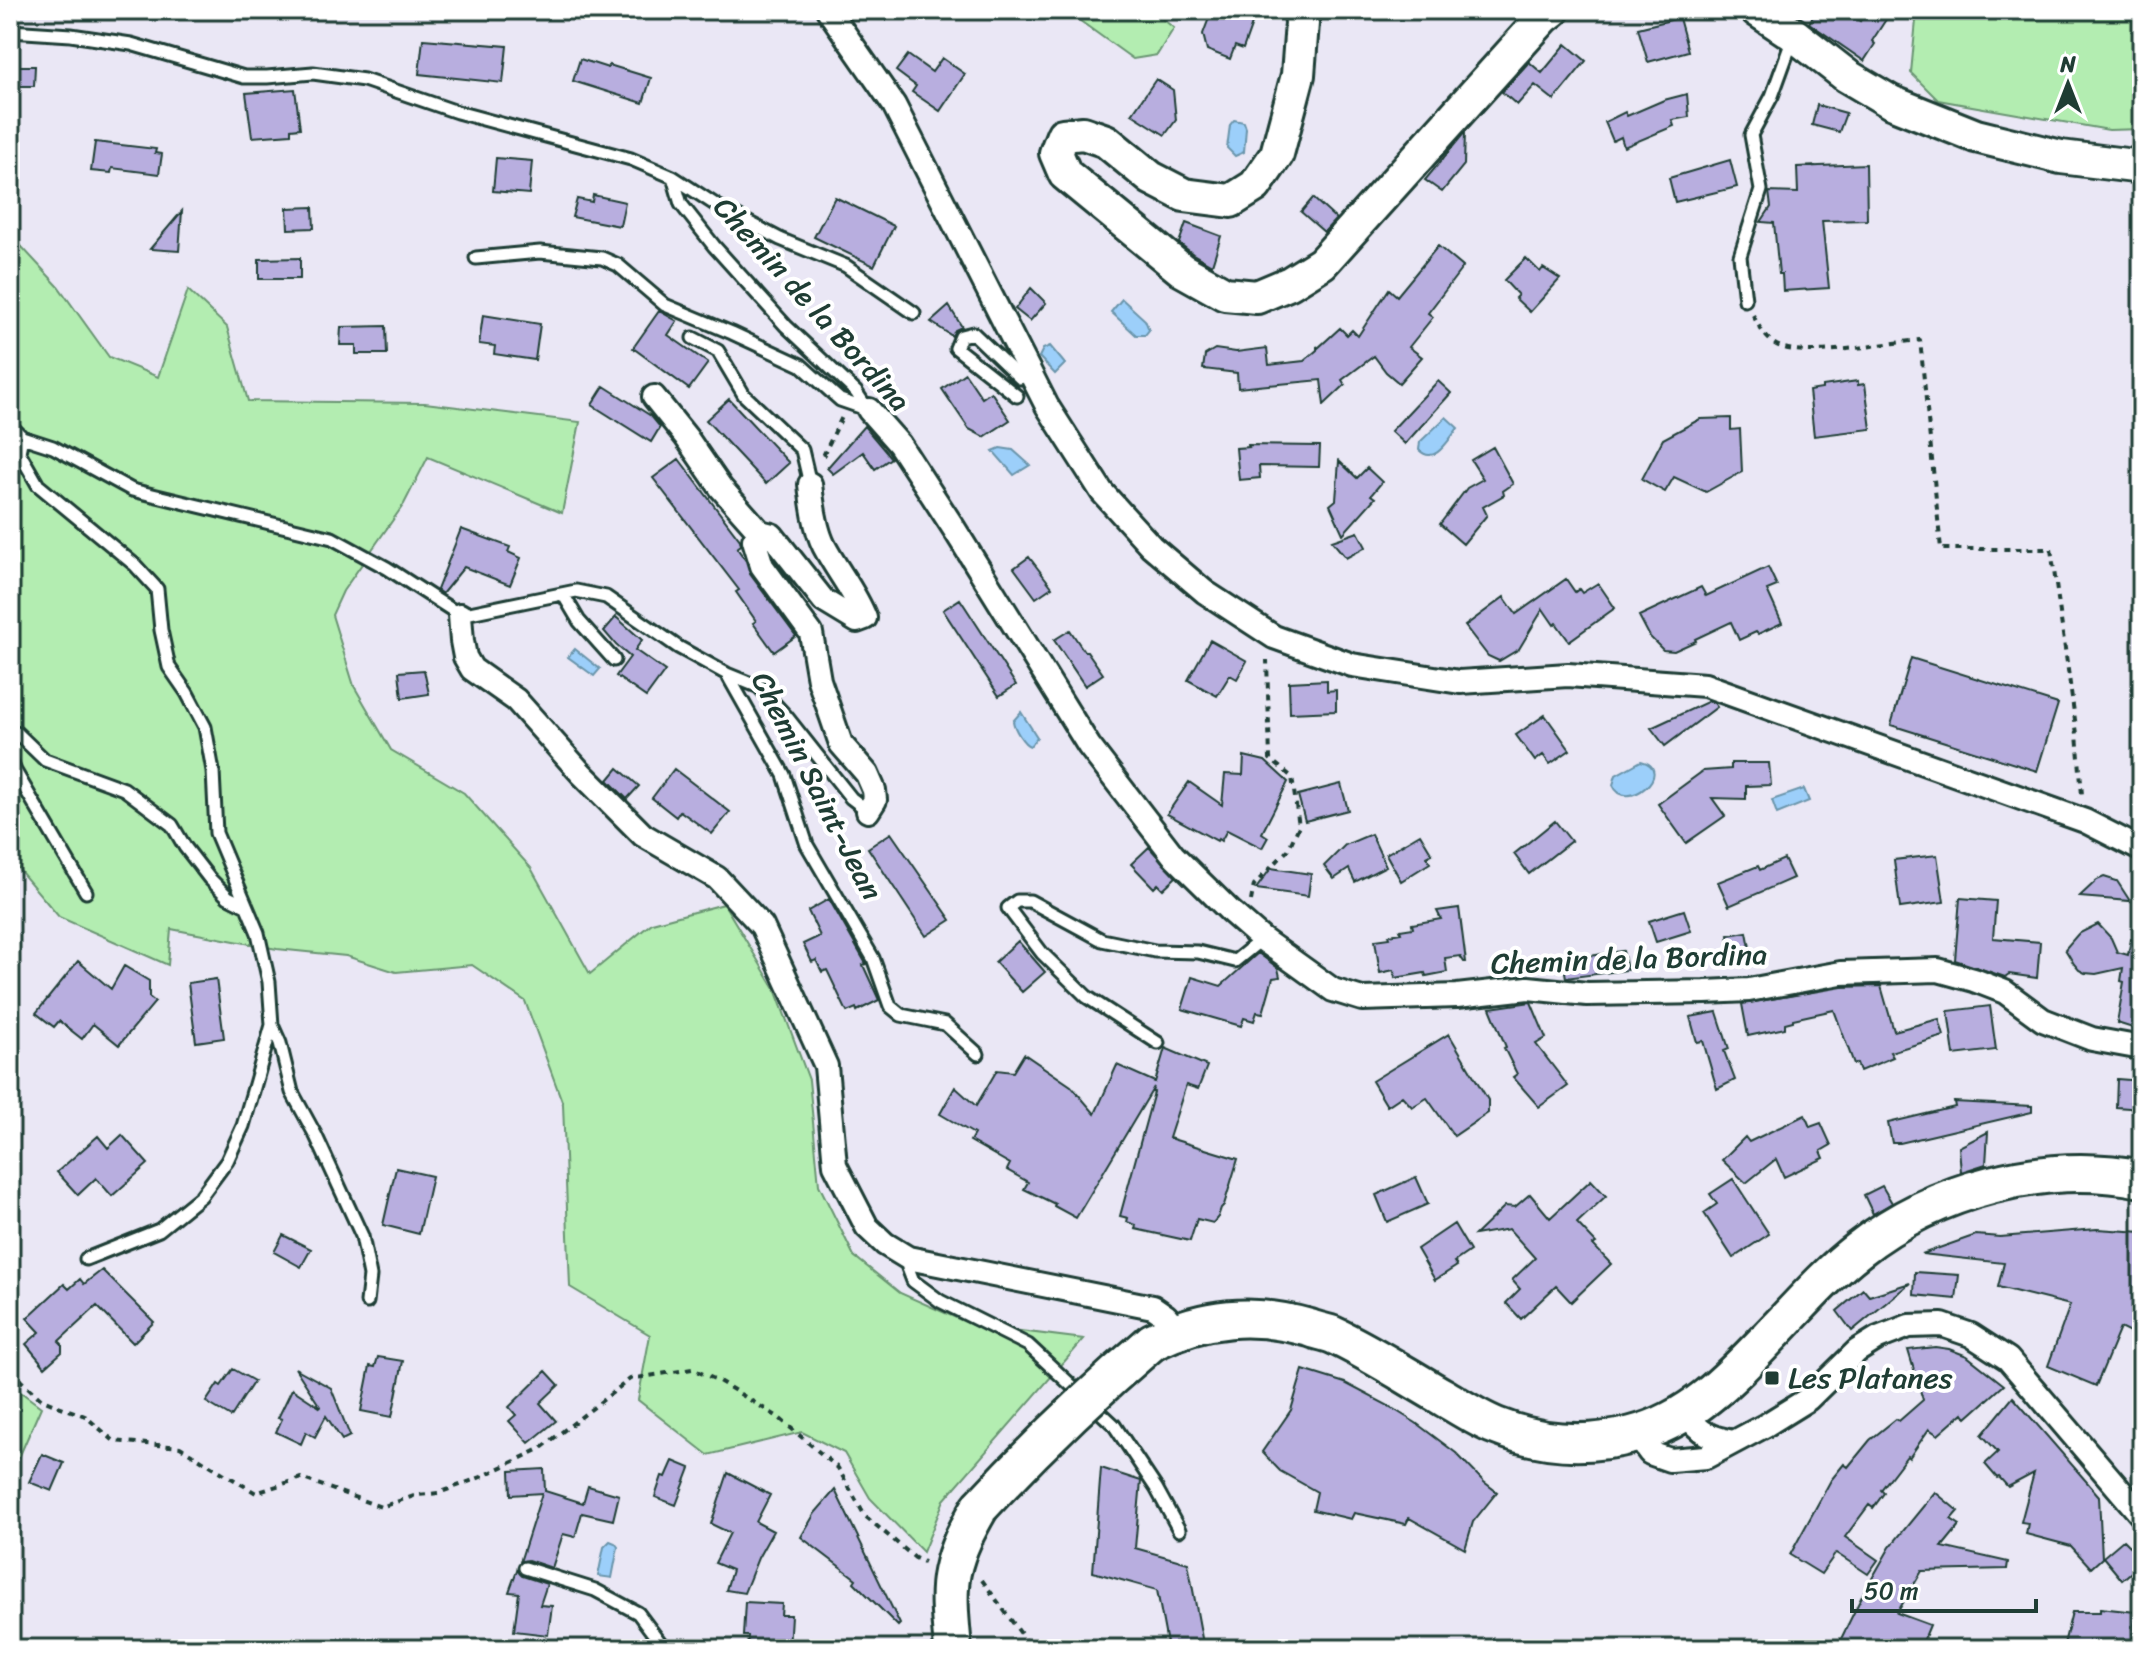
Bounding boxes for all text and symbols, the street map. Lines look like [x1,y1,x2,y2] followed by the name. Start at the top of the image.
[2028,44,2108,124] north arrow
[2059,45,2076,84] text: N
[699,183,925,425] street label: Chemin de la Bordina
[736,662,898,910] street label: Chemin Saint-Jean
[1490,927,1768,991] street label: Chemin de la Bordina
[1788,1351,1953,1405] place label: Les Platanes
[1763,1369,1781,1387] marker: Les Platanes
[1852,1563,2036,1613] scale bar
[1864,1570,1919,1612] text: 50 m

